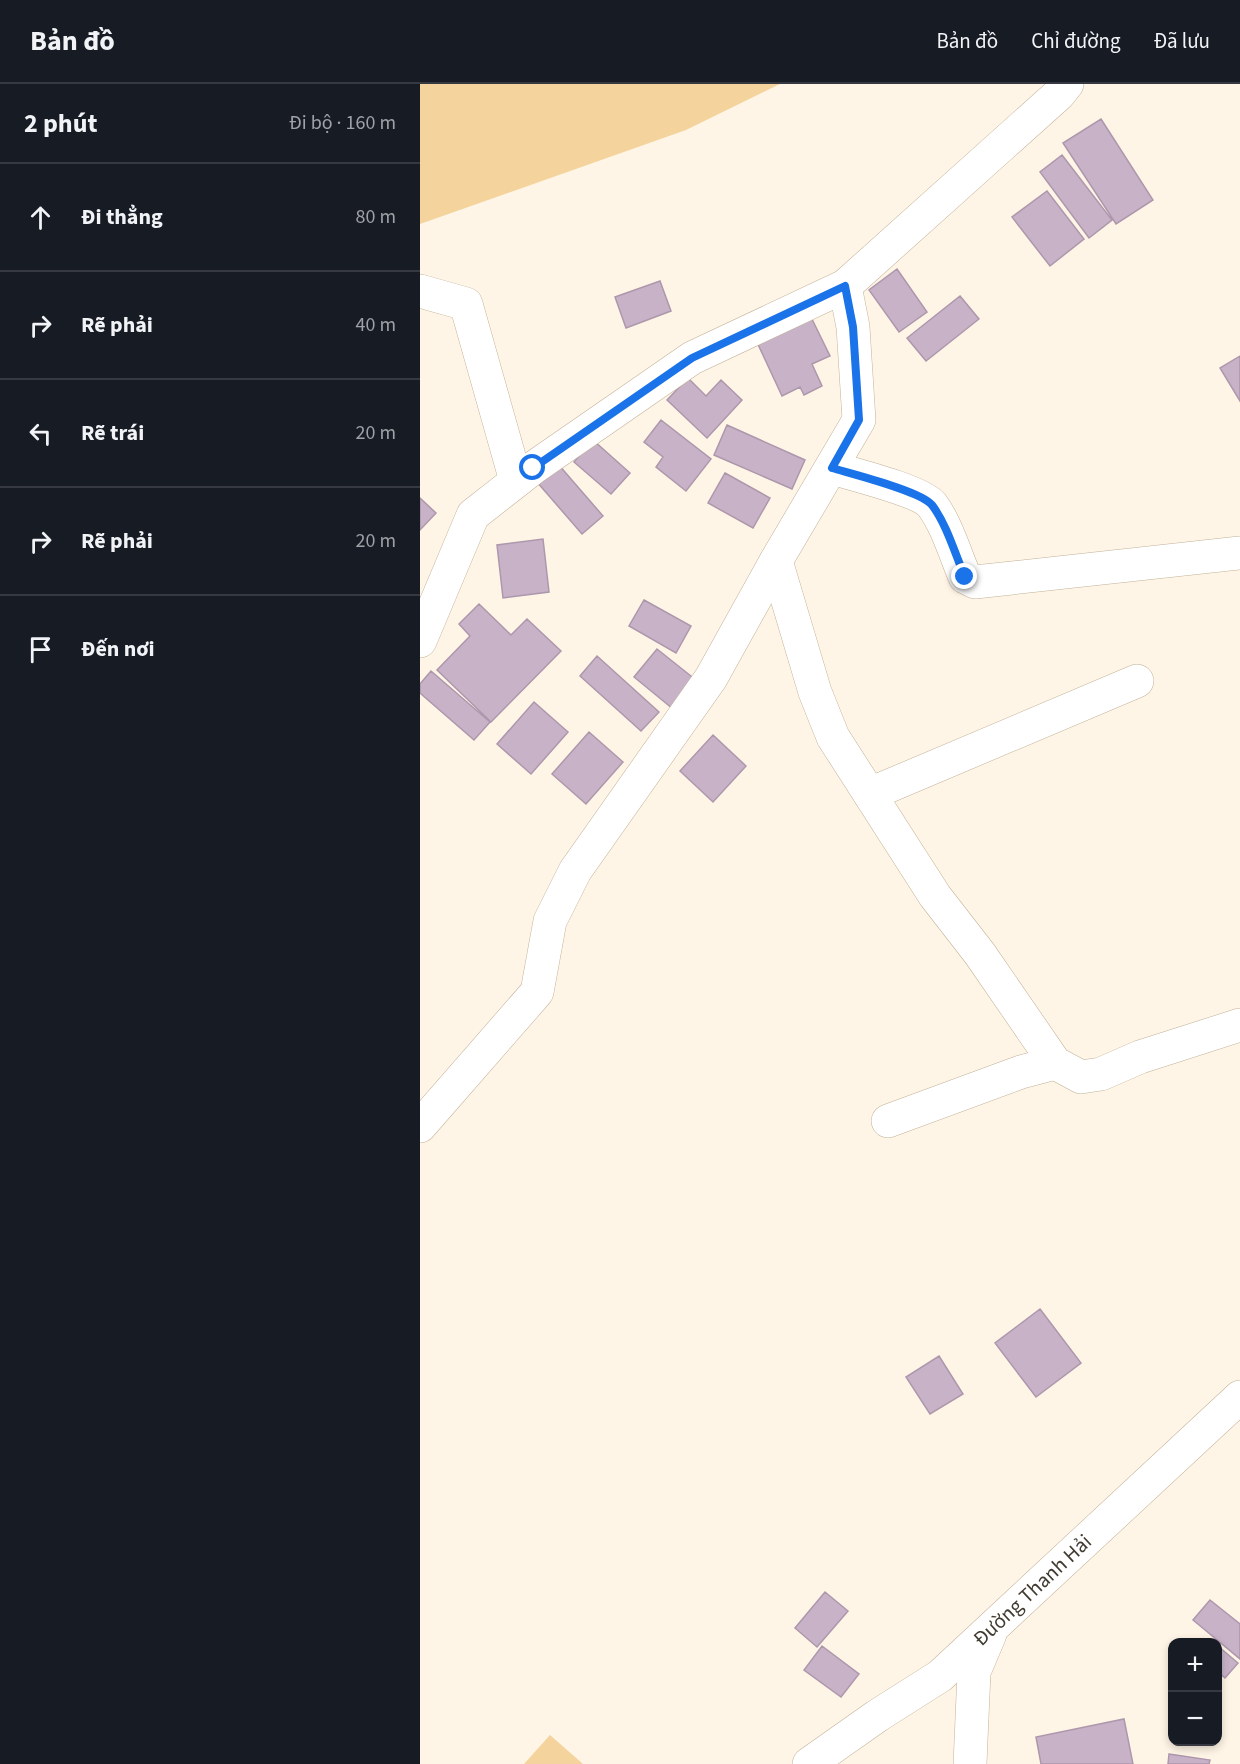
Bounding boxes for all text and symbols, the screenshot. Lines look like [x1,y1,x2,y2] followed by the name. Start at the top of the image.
[30,21,115,61] text: Bản đồ
[936,26,998,56] text: Bản đồ
[1031,26,1121,56] text: Chỉ đường
[1154,26,1210,56] text: Đã lưu
[24,105,97,142] text: 2 phút
[289,109,396,137] text: Đi bộ · 160 m
[24,201,57,234] icon: ahead
[81,201,163,233] text: Đi thẳng
[356,203,396,231] text: 80 m
[24,309,57,342] icon: right
[81,309,153,341] text: Rẽ phải
[356,311,396,339] text: 40 m
[24,417,57,450] icon: left
[81,417,144,449] text: Rẽ trái
[356,419,396,447] text: 20 m
[519,454,545,480] route start
[24,525,57,558] icon: right
[81,525,153,557] text: Rẽ phải
[356,527,396,555] text: 20 m
[951,563,977,589] route end
[24,633,57,666] icon: arrive
[81,633,155,665] text: Đến nơi
[966,1527,1098,1653] street label: Đường Thanh Hải
[1168,1638,1222,1746] map controls
[1168,1638,1222,1692] button: +
[1168,1692,1222,1746] button: −

